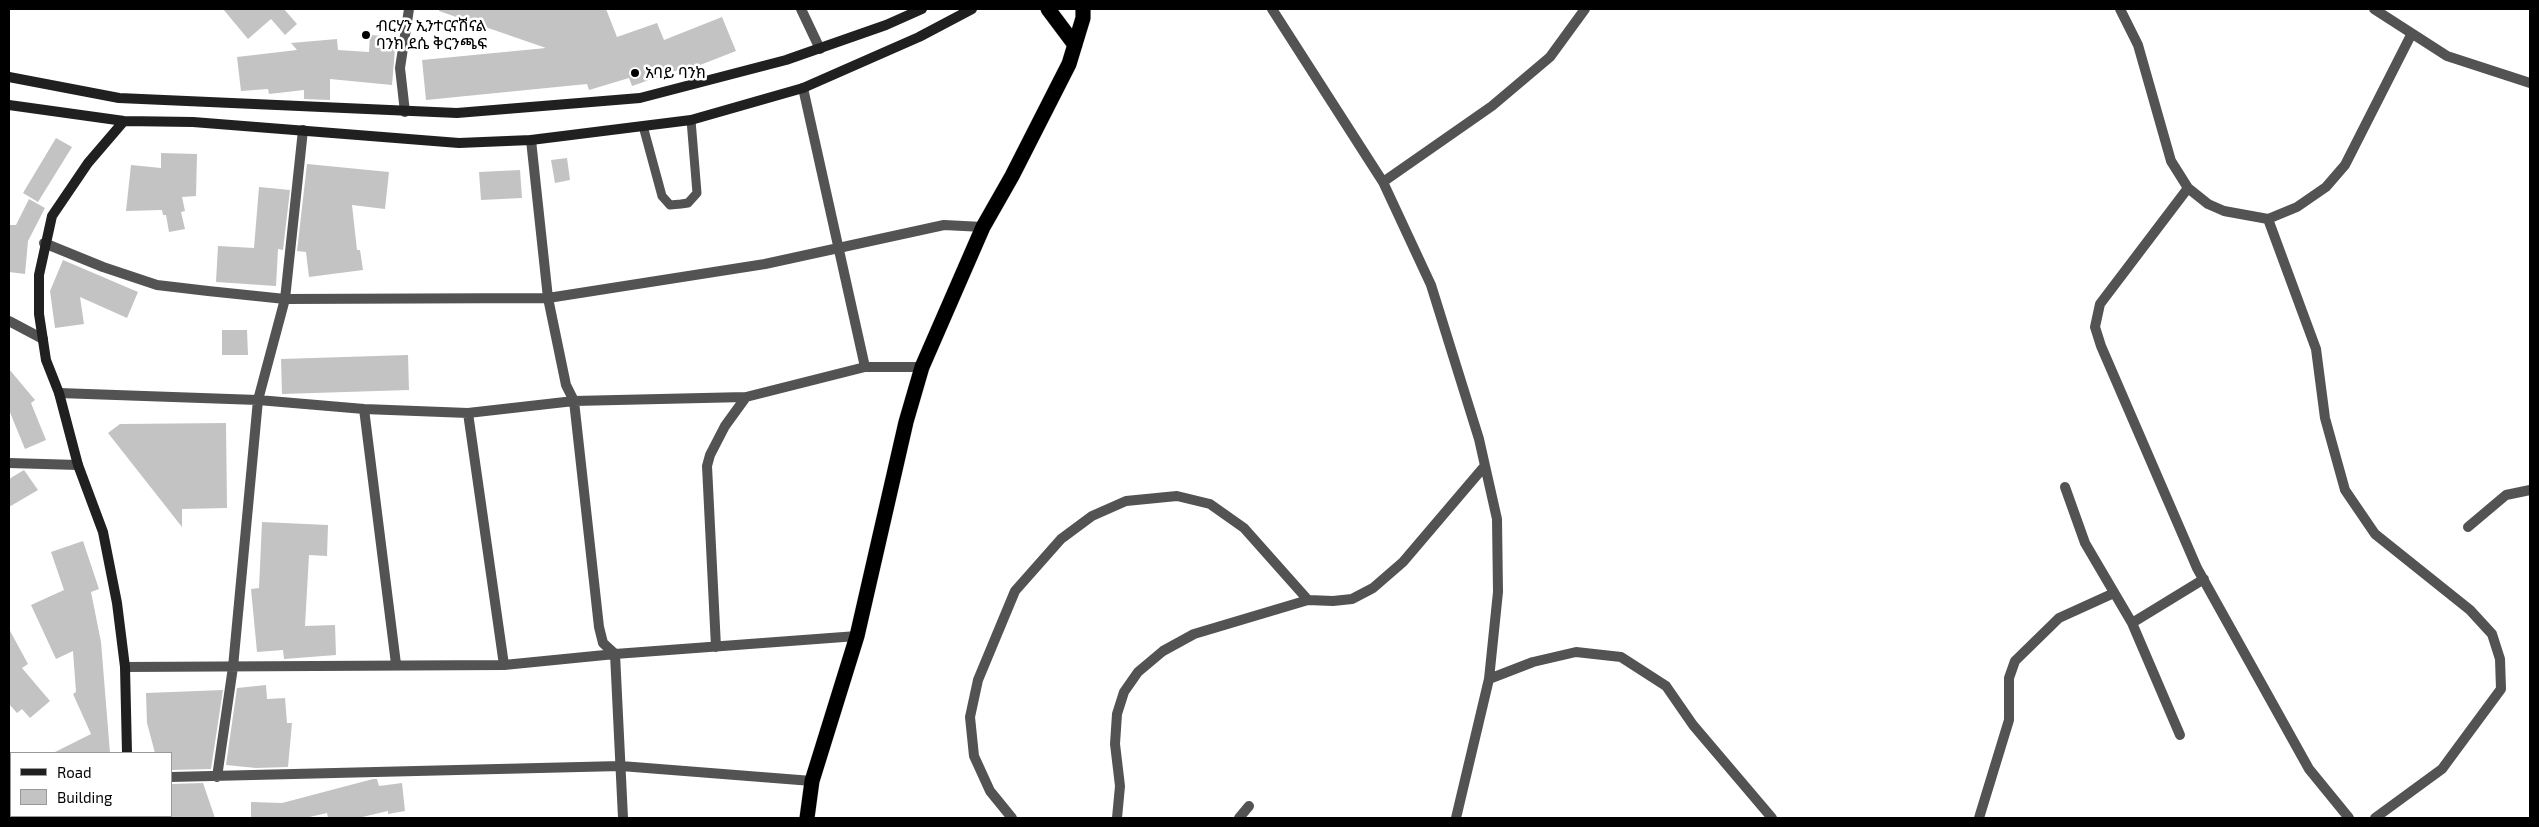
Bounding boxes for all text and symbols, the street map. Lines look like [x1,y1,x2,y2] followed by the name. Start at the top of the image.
[376,16,487,54] place label: ብርሃን ኢንተርናሽናል ባንክ ደሴ ቅርንጫፍ
[360,29,372,41] marker: ብርሃን ኢንተርናሽናል ባንክ ደሴ ቅርንጫፍ
[645,63,706,83] place label: አባይ ባንክ
[629,67,641,79] marker: አባይ ባንክ
[10,752,172,817] legend
[57,763,92,781] text: Road
[57,788,112,806] text: Building

